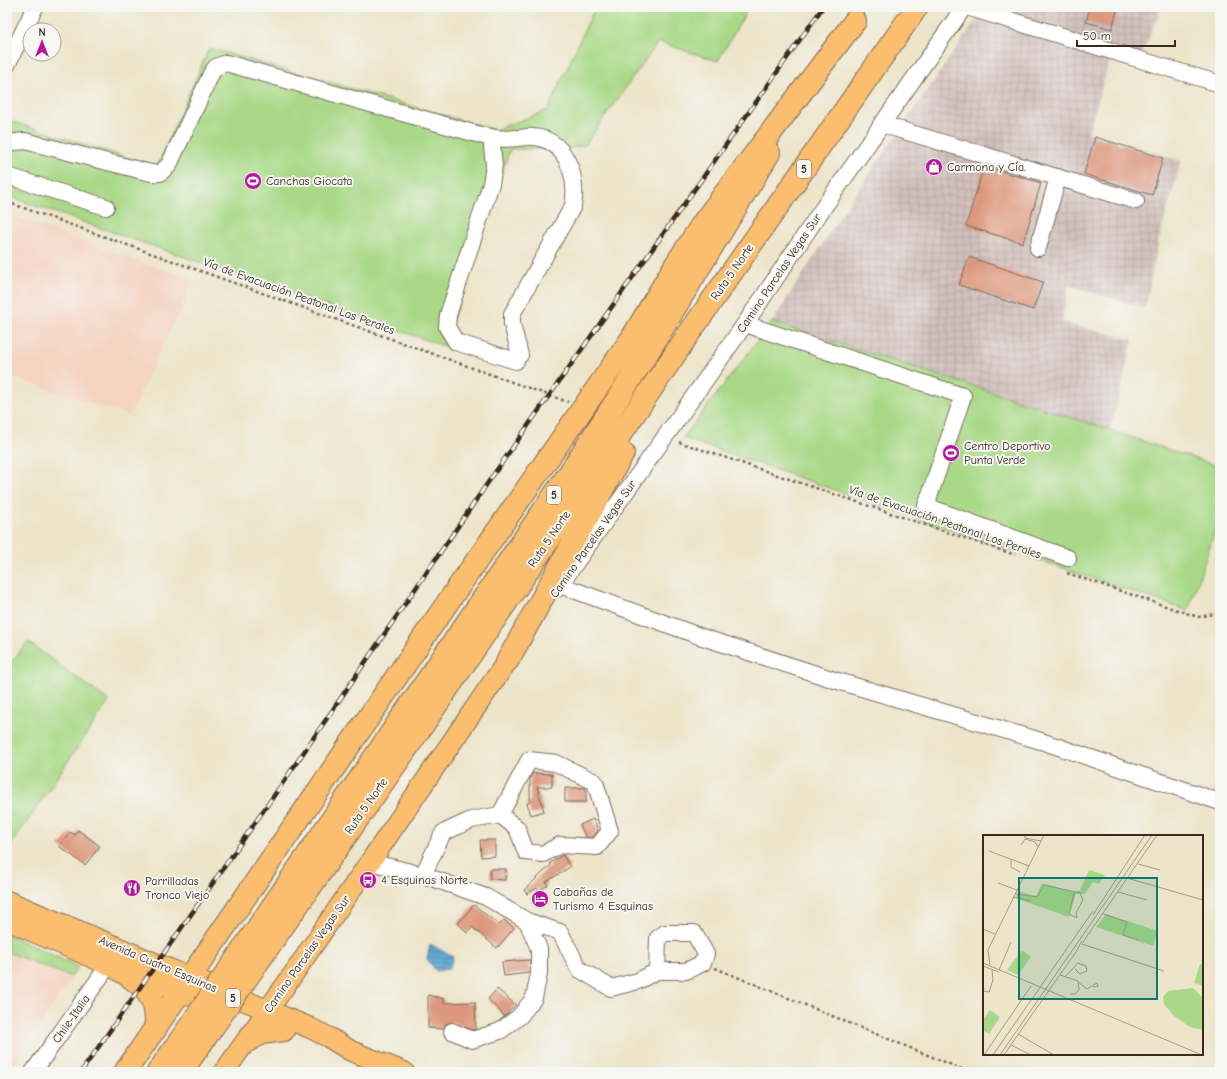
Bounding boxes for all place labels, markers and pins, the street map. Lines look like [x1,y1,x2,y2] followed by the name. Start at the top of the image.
[924,157,944,177] shop icon: Carmona y Cía.
[947,160,1026,174] place label: Carmona y Cía.
[243,171,263,191] sports icon: Canchas Giocata
[266,174,353,188] place label: Canchas Giocata
[964,439,1051,467] place label: Centro Deportivo Punta Verde
[941,443,961,463] sports icon: Centro Deportivo Punta Verde
[358,870,378,890] bus stop icon: 4 Esquinas Norte
[381,873,468,887] place label: 4 Esquinas Norte
[145,874,209,902] place label: Parrilladas Tronco Viejo
[122,878,142,898] restaurant icon: Parrilladas Tronco Viejo
[553,885,653,913] place label: Cabañas de Turismo 4 Esquinas
[530,889,550,909] hotel icon: Cabañas de Turismo 4 Esquinas

